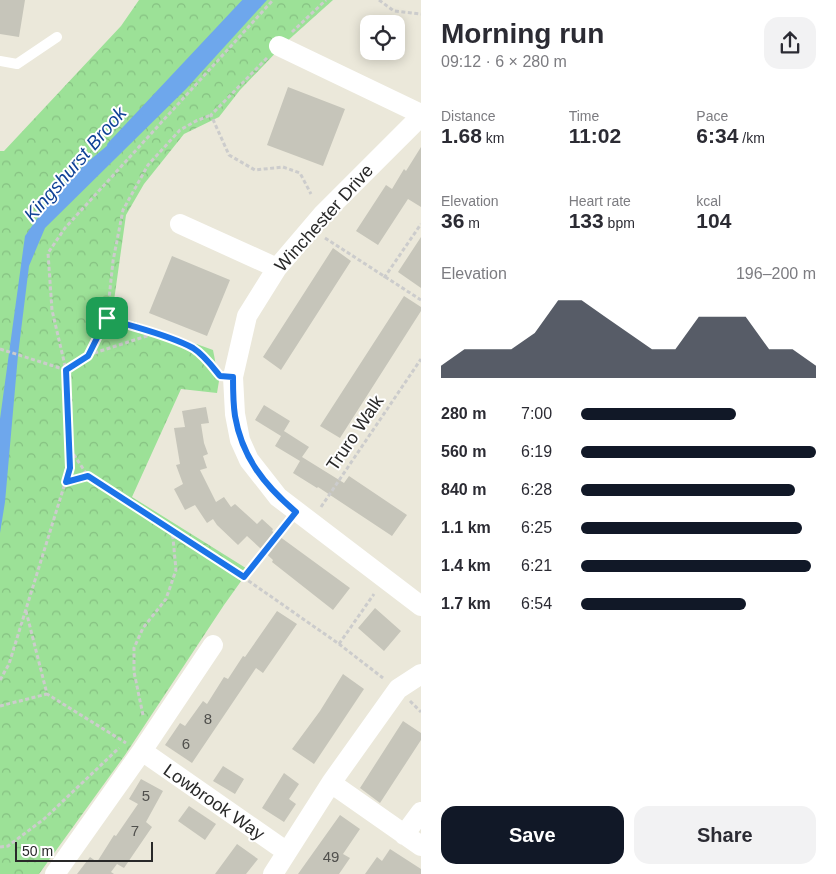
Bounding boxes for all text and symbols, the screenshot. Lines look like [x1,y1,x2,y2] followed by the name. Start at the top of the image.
[360,15,405,60] map controls
[360,15,405,60] button: locate
[764,17,816,69] button: share
[441,18,604,49] text: Morning run
[441,53,567,70] text: 09:12 · 6 × 280 m
[20,101,131,225] water label: Kingshurst Brook
[441,108,495,124] text: Distance
[569,108,599,124] text: Time
[696,108,728,124] text: Pace
[441,124,482,147] text: 1.68
[569,124,621,147] text: 11:02
[696,124,738,147] text: 6:34
[482,130,504,146] text: km
[738,130,765,146] text: /km
[271,160,377,276] street label: Winchester Drive
[441,193,499,209] text: Elevation
[569,193,631,209] text: Heart rate
[696,193,721,209] text: kcal
[441,209,464,232] text: 36
[569,209,604,232] text: 133
[696,209,731,232] text: 104
[464,215,480,231] text: m
[604,215,635,231] text: bpm
[441,265,507,282] text: Elevation
[736,265,816,282] text: 196–200 m
[86,297,128,339] pin
[93,304,121,332] icon: arrive
[322,391,388,475] street label: Truro Walk
[441,405,486,422] text: 280 m
[521,405,552,422] text: 7:00
[441,443,486,460] text: 560 m
[521,443,552,460] text: 6:19
[441,481,486,498] text: 840 m
[521,481,552,498] text: 6:28
[441,519,491,536] text: 1.1 km
[521,519,552,536] text: 6:25
[441,557,491,574] text: 1.4 km
[521,557,552,574] text: 6:21
[441,595,491,612] text: 1.7 km
[521,595,552,612] text: 6:54
[204,710,212,727] house number: 8
[182,735,190,752] house number: 6
[160,760,268,844] street label: Lowbrook Way
[142,787,150,804] house number: 5
[441,806,624,864] button: Save
[634,806,816,864] button: Share
[131,822,139,839] house number: 7
[15,839,152,862] scale bar
[22,843,53,859] text: 50 m
[323,848,339,865] house number: 49

